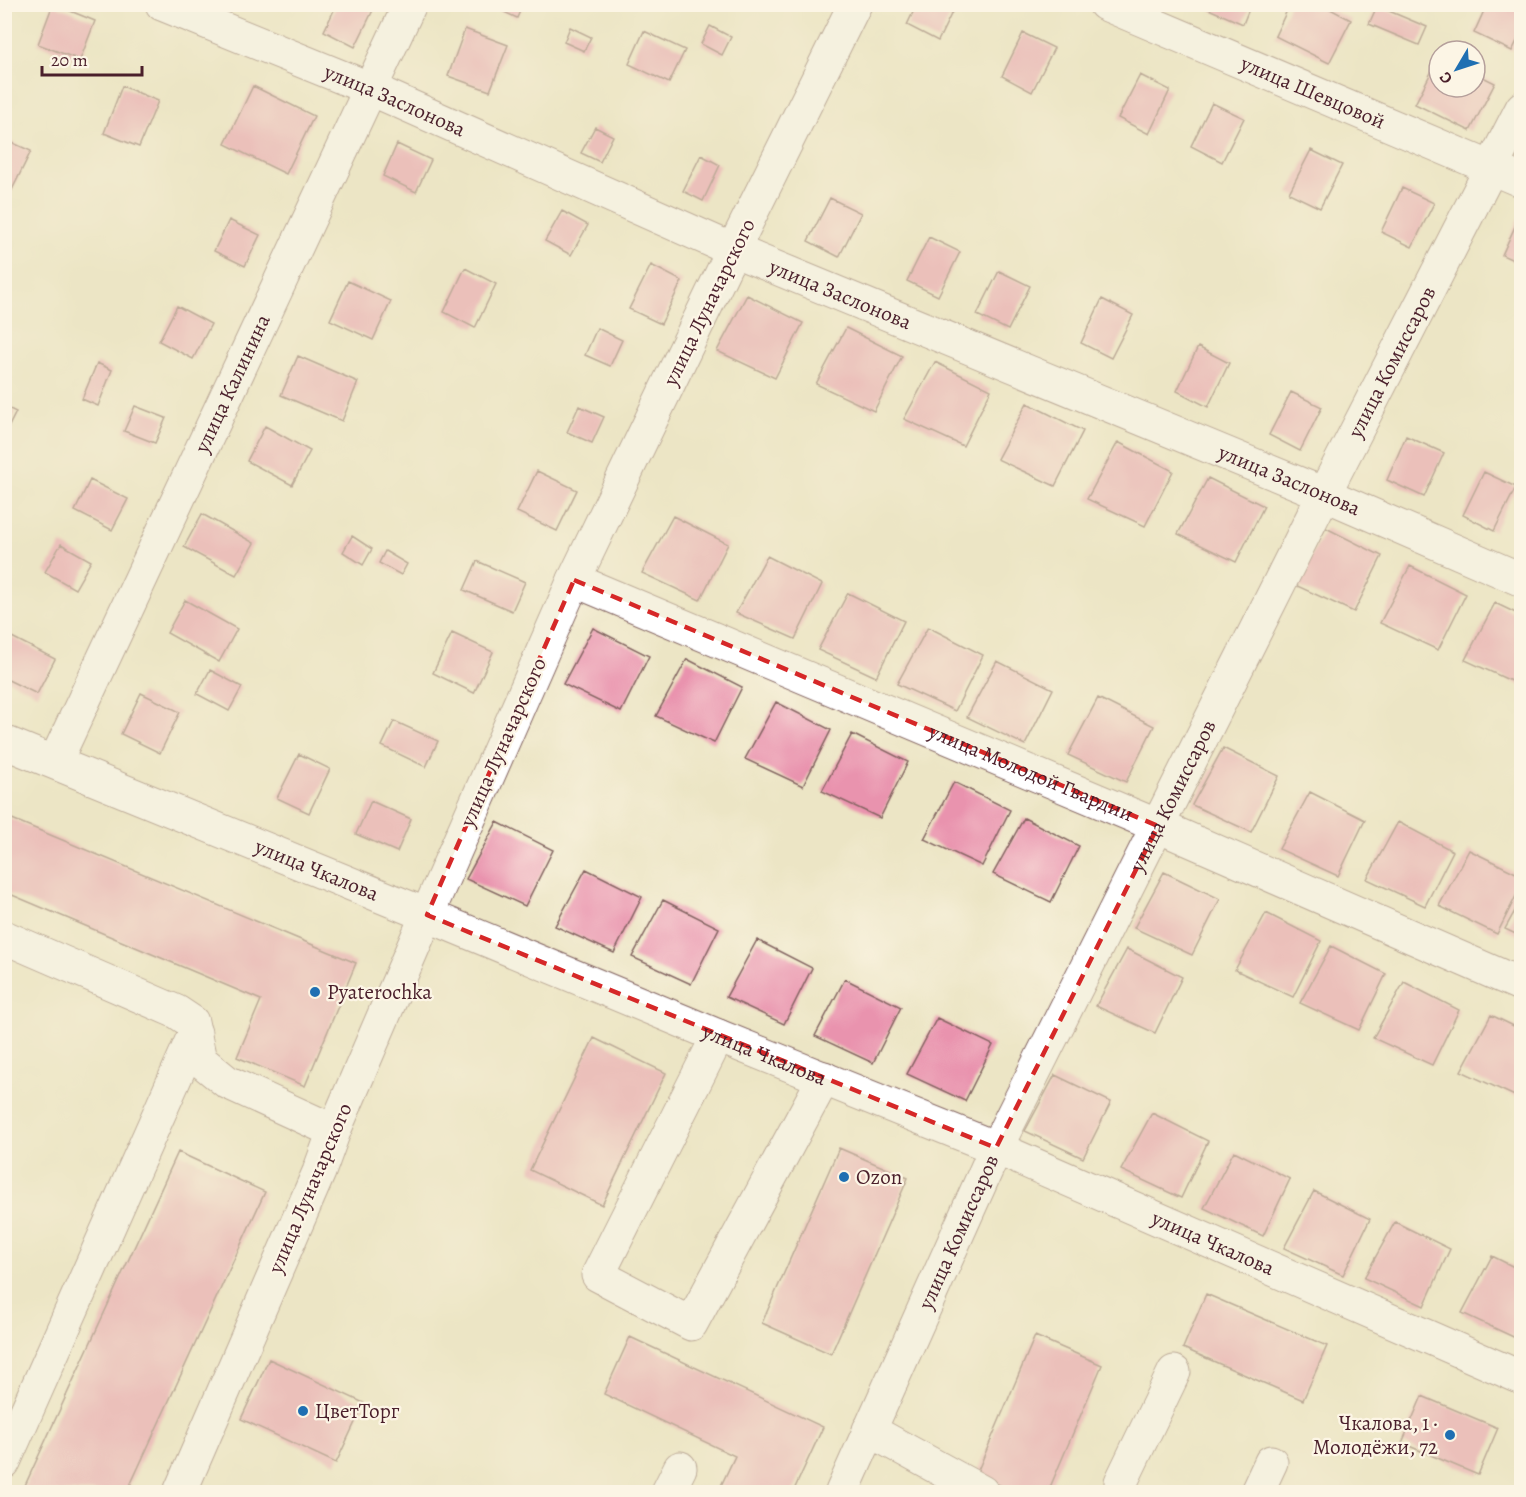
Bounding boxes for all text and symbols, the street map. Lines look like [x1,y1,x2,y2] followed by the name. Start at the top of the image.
[42,39,142,77] scale bar
[1427,39,1487,99] north arrow
[51,48,88,72] text: 20 m
[1235,49,1390,135] street label: улица Шевцовой
[319,57,470,143] street label: улица Заслонова
[1434,67,1458,89] text: С
[656,214,762,391] street label: улица Луначарского
[764,252,916,336] street label: улица Заслонова
[1341,281,1442,443] street label: улица Комиссаров
[187,309,277,458] street label: улица Калинина
[1213,438,1365,522] street label: улица Заслонова
[453,653,553,832] street label: улица Луначарского
[1122,715,1223,877] street label: улица Комиссаров
[924,717,1138,828] street label: улица Молодой Гвардии
[250,832,383,908] street label: улица Чкалова
[327,978,432,1006] place label: Pyaterochka
[308,985,322,999] marker: Pyaterochka
[697,1017,831,1092] street label: улица Чкалова
[261,1098,359,1278] street label: улица Луначарского
[911,1150,1005,1315] street label: улица Комиссаров
[856,1163,902,1191] place label: Ozon
[837,1170,851,1184] marker: Ozon
[1147,1203,1279,1282] street label: улица Чкалова
[315,1397,400,1425] place label: ЦветТорг
[296,1404,310,1418] marker: ЦветТорг
[1313,1409,1438,1461] place label: Чкалова, 1 · Молодёжи, 72
[1443,1428,1457,1442] marker: Чкалова, 1 · Молодёжи, 72

